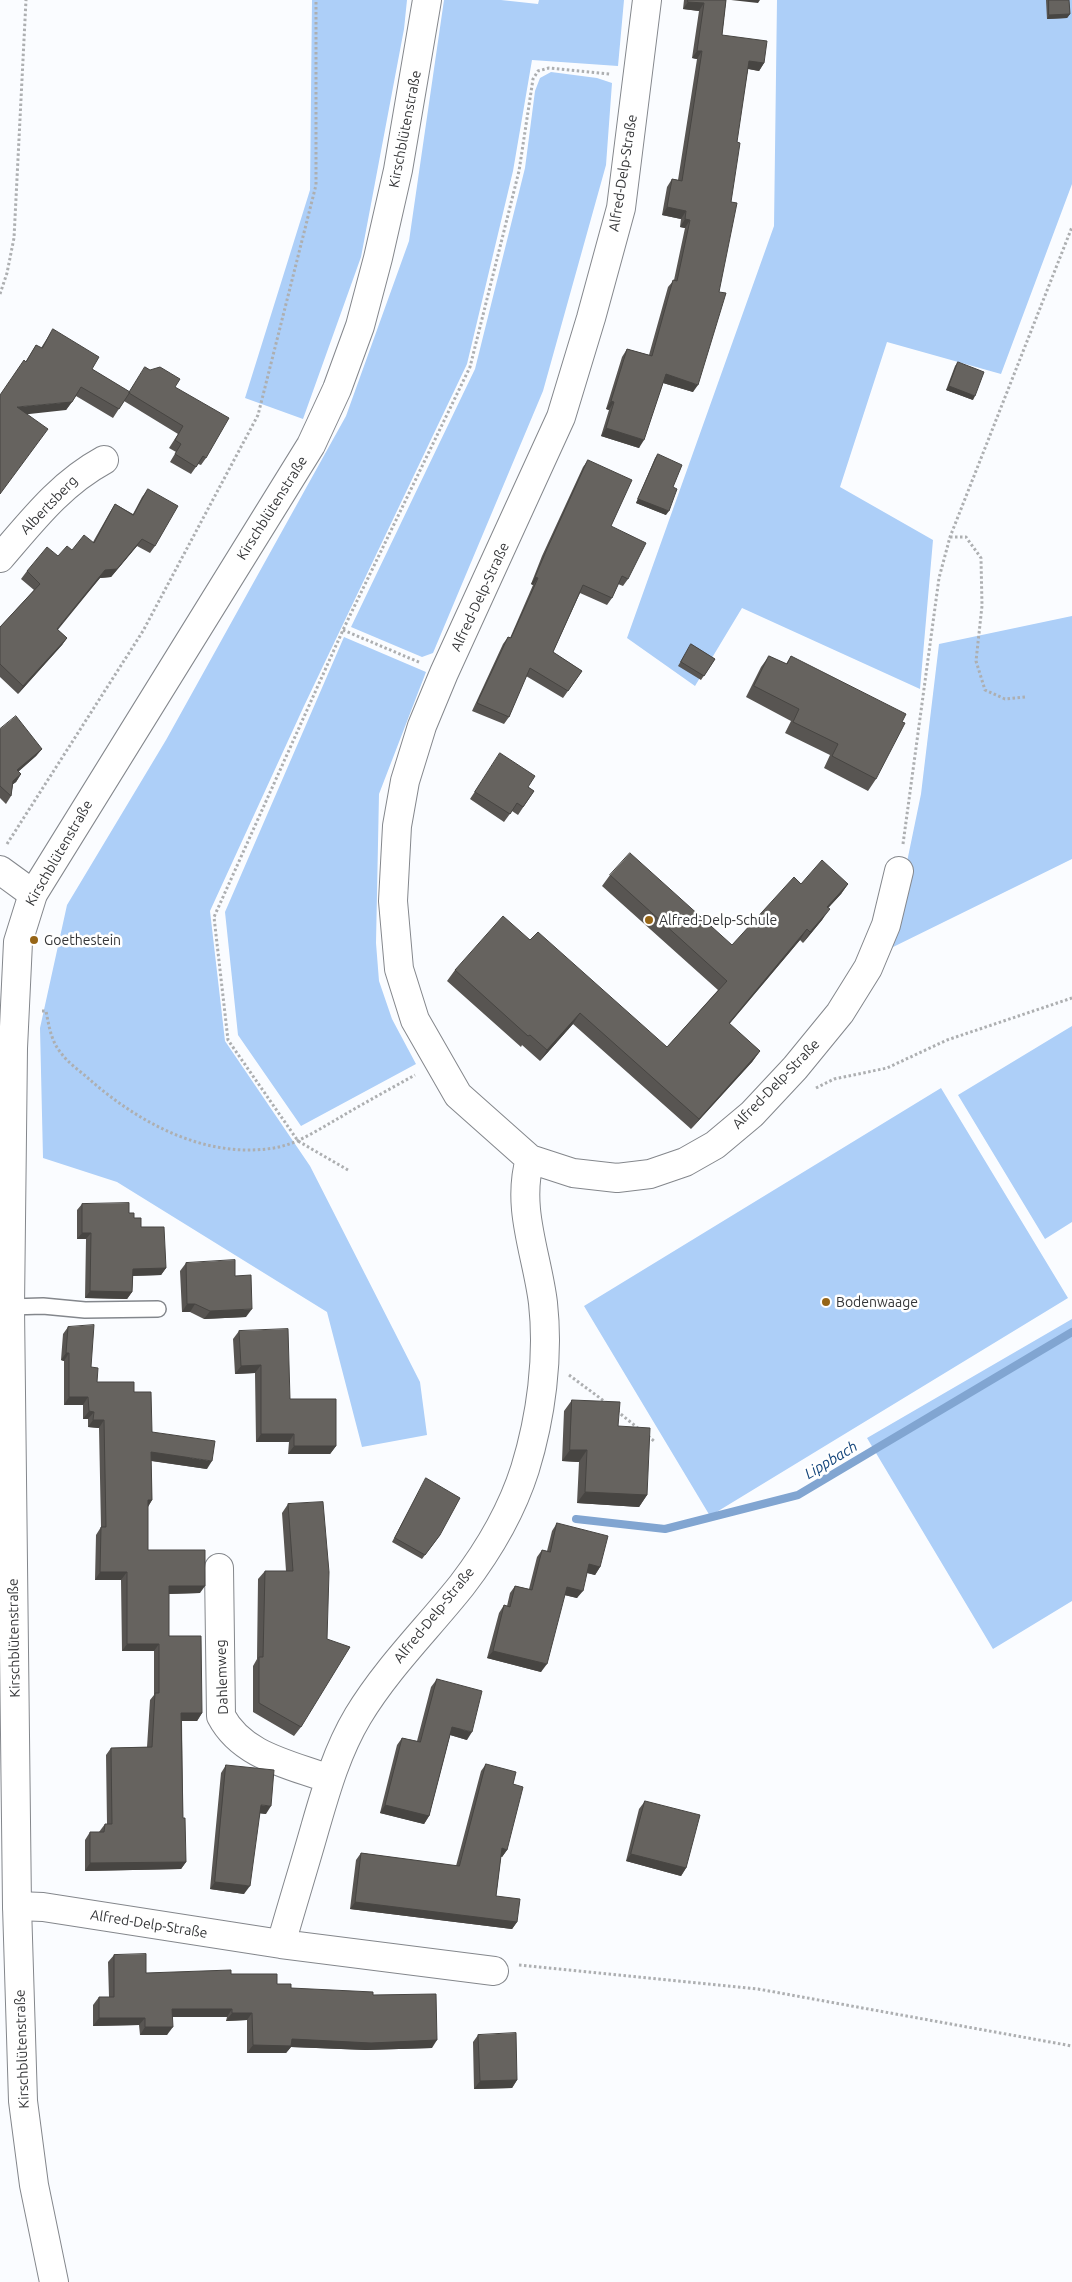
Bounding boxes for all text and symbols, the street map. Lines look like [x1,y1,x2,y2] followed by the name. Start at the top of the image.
[385,69,425,189] street label: Kirschblütenstraße
[605,113,641,233] street label: Alfred-Delp-Straße
[233,453,311,563] street label: Kirschblütenstraße
[17,472,81,538] street label: Albertsberg
[447,540,513,654] street label: Alfred-Delp-Straße
[22,797,96,909] street label: Kirschblütenstraße
[659,912,777,928] place label: Alfred-Delp-Schule
[643,914,655,926] marker: Alfred-Delp-Schule
[44,932,121,948] place label: Goethestein
[28,934,40,946] marker: Goethestein
[729,1036,823,1132] street label: Alfred-Delp-Straße
[836,1294,918,1310] place label: Bodenwaage
[820,1296,832,1308] marker: Bodenwaage
[801,1437,861,1483] water label: Lippbach
[390,1564,478,1666] street label: Alfred-Delp-Straße
[5,1578,23,1698] street label: Kirschblütenstraße
[212,1639,232,1715] street label: Dahlemweg
[89,1906,209,1942] street label: Alfred-Delp-Straße
[12,1989,32,2109] street label: Kirschblütenstraße

